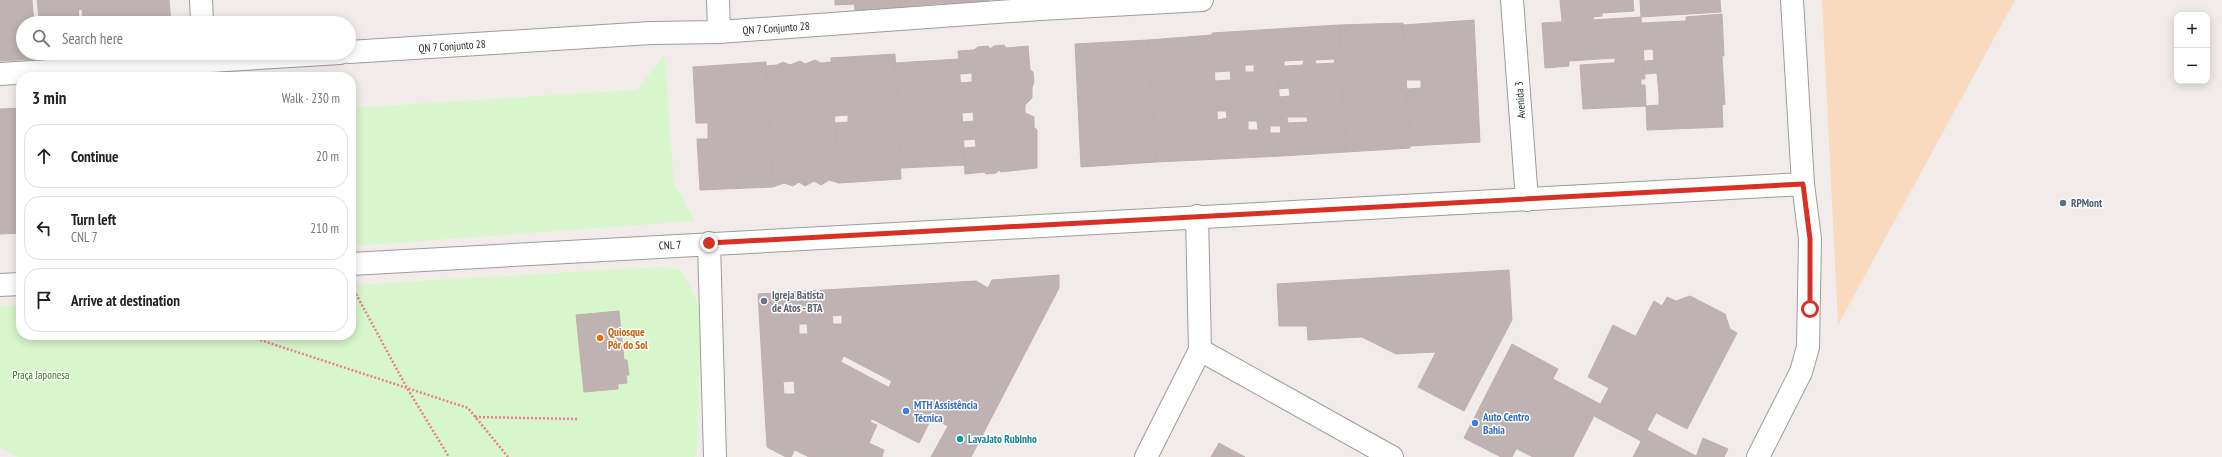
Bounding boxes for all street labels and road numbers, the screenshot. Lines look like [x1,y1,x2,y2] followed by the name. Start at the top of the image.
[742,19,810,37] street label: QN 7 Conjunto 28
[418,37,486,55] street label: QN 7 Conjunto 28
[1512,81,1528,119] street label: Avenida 3
[658,237,682,253] street label: CNL 7

